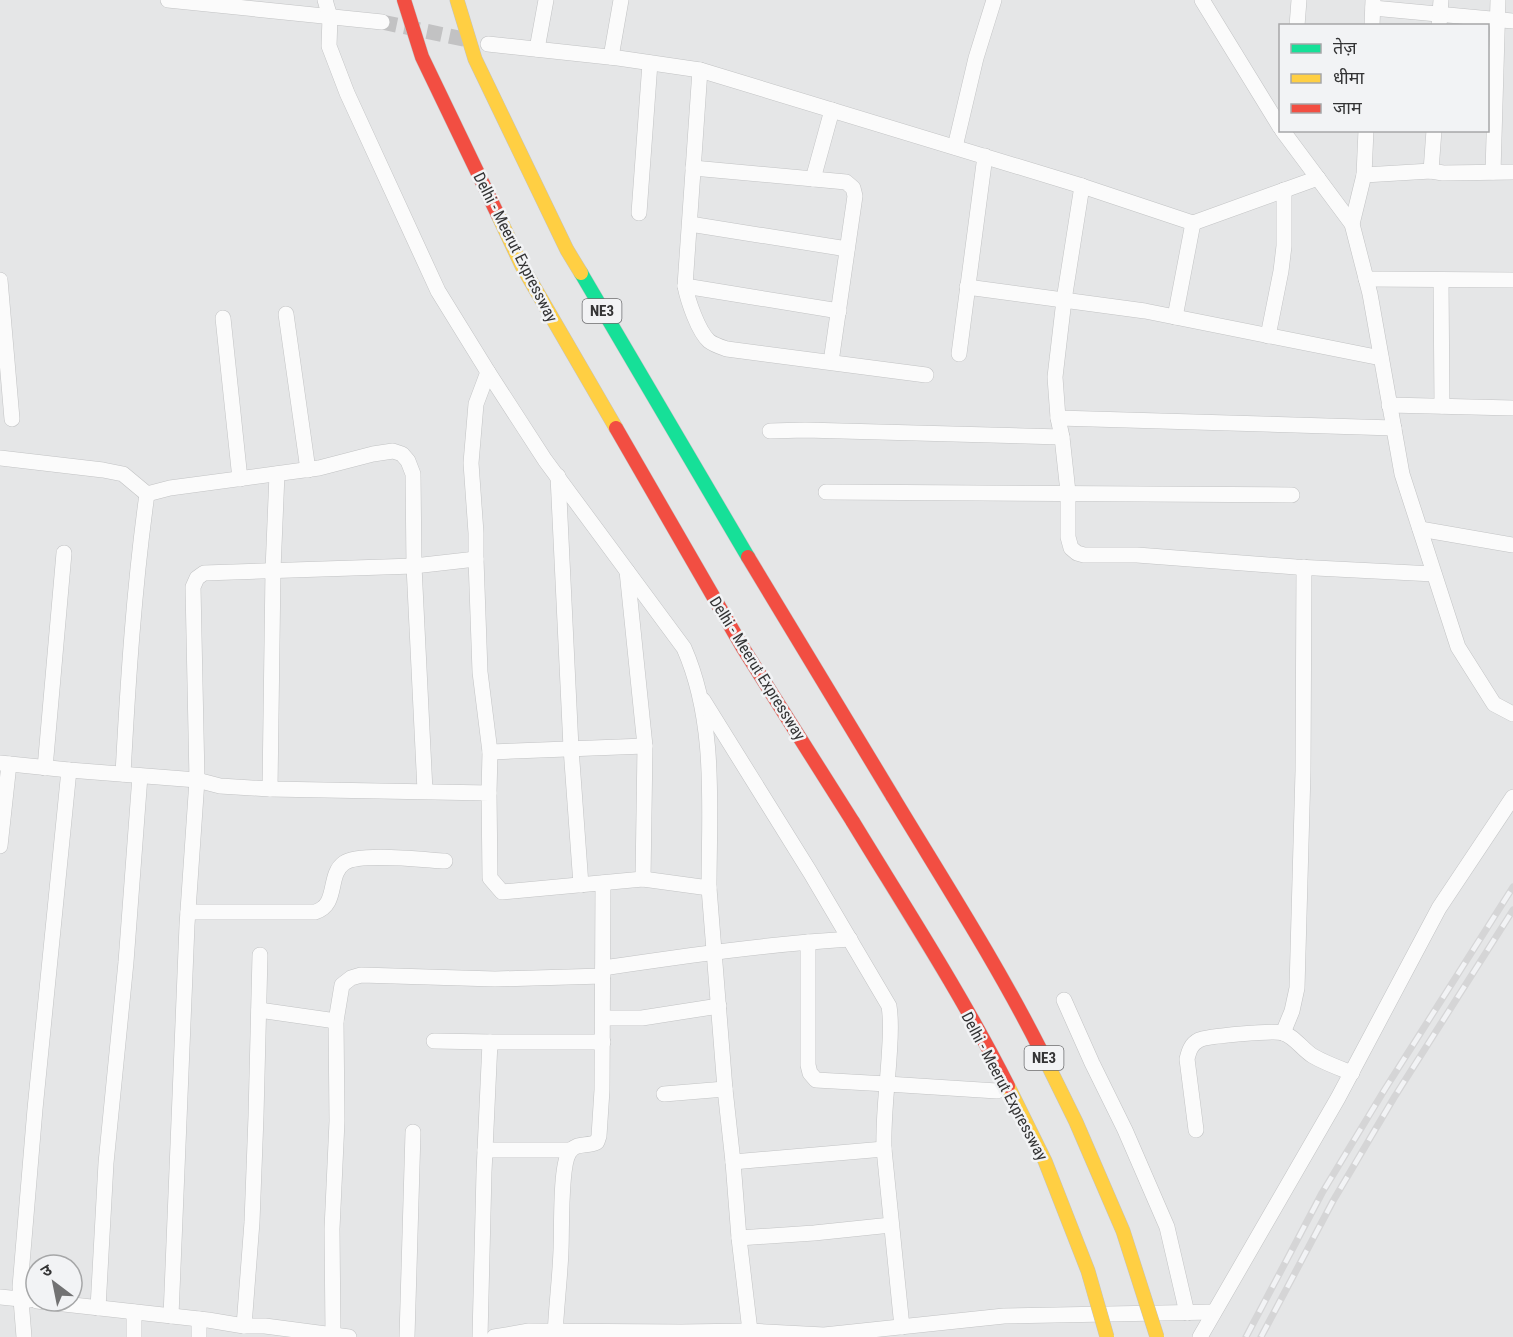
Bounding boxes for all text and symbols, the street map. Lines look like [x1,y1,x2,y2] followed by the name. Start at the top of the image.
[1279,24,1489,132] legend
[1333,37,1357,58] text: तेज़
[1333,67,1364,88] text: धीमा
[1333,97,1363,118] text: जाम
[470,169,562,326] street label: Delhi - Meerut Expressway
[582,299,622,323] road number: NE3
[706,593,810,744] street label: Delhi - Meerut Expressway
[957,1009,1052,1164] street label: Delhi - Meerut Expressway
[1024,1046,1064,1070] road number: NE3
[24,1253,84,1313] north arrow
[37,1260,56,1281] text: उ

